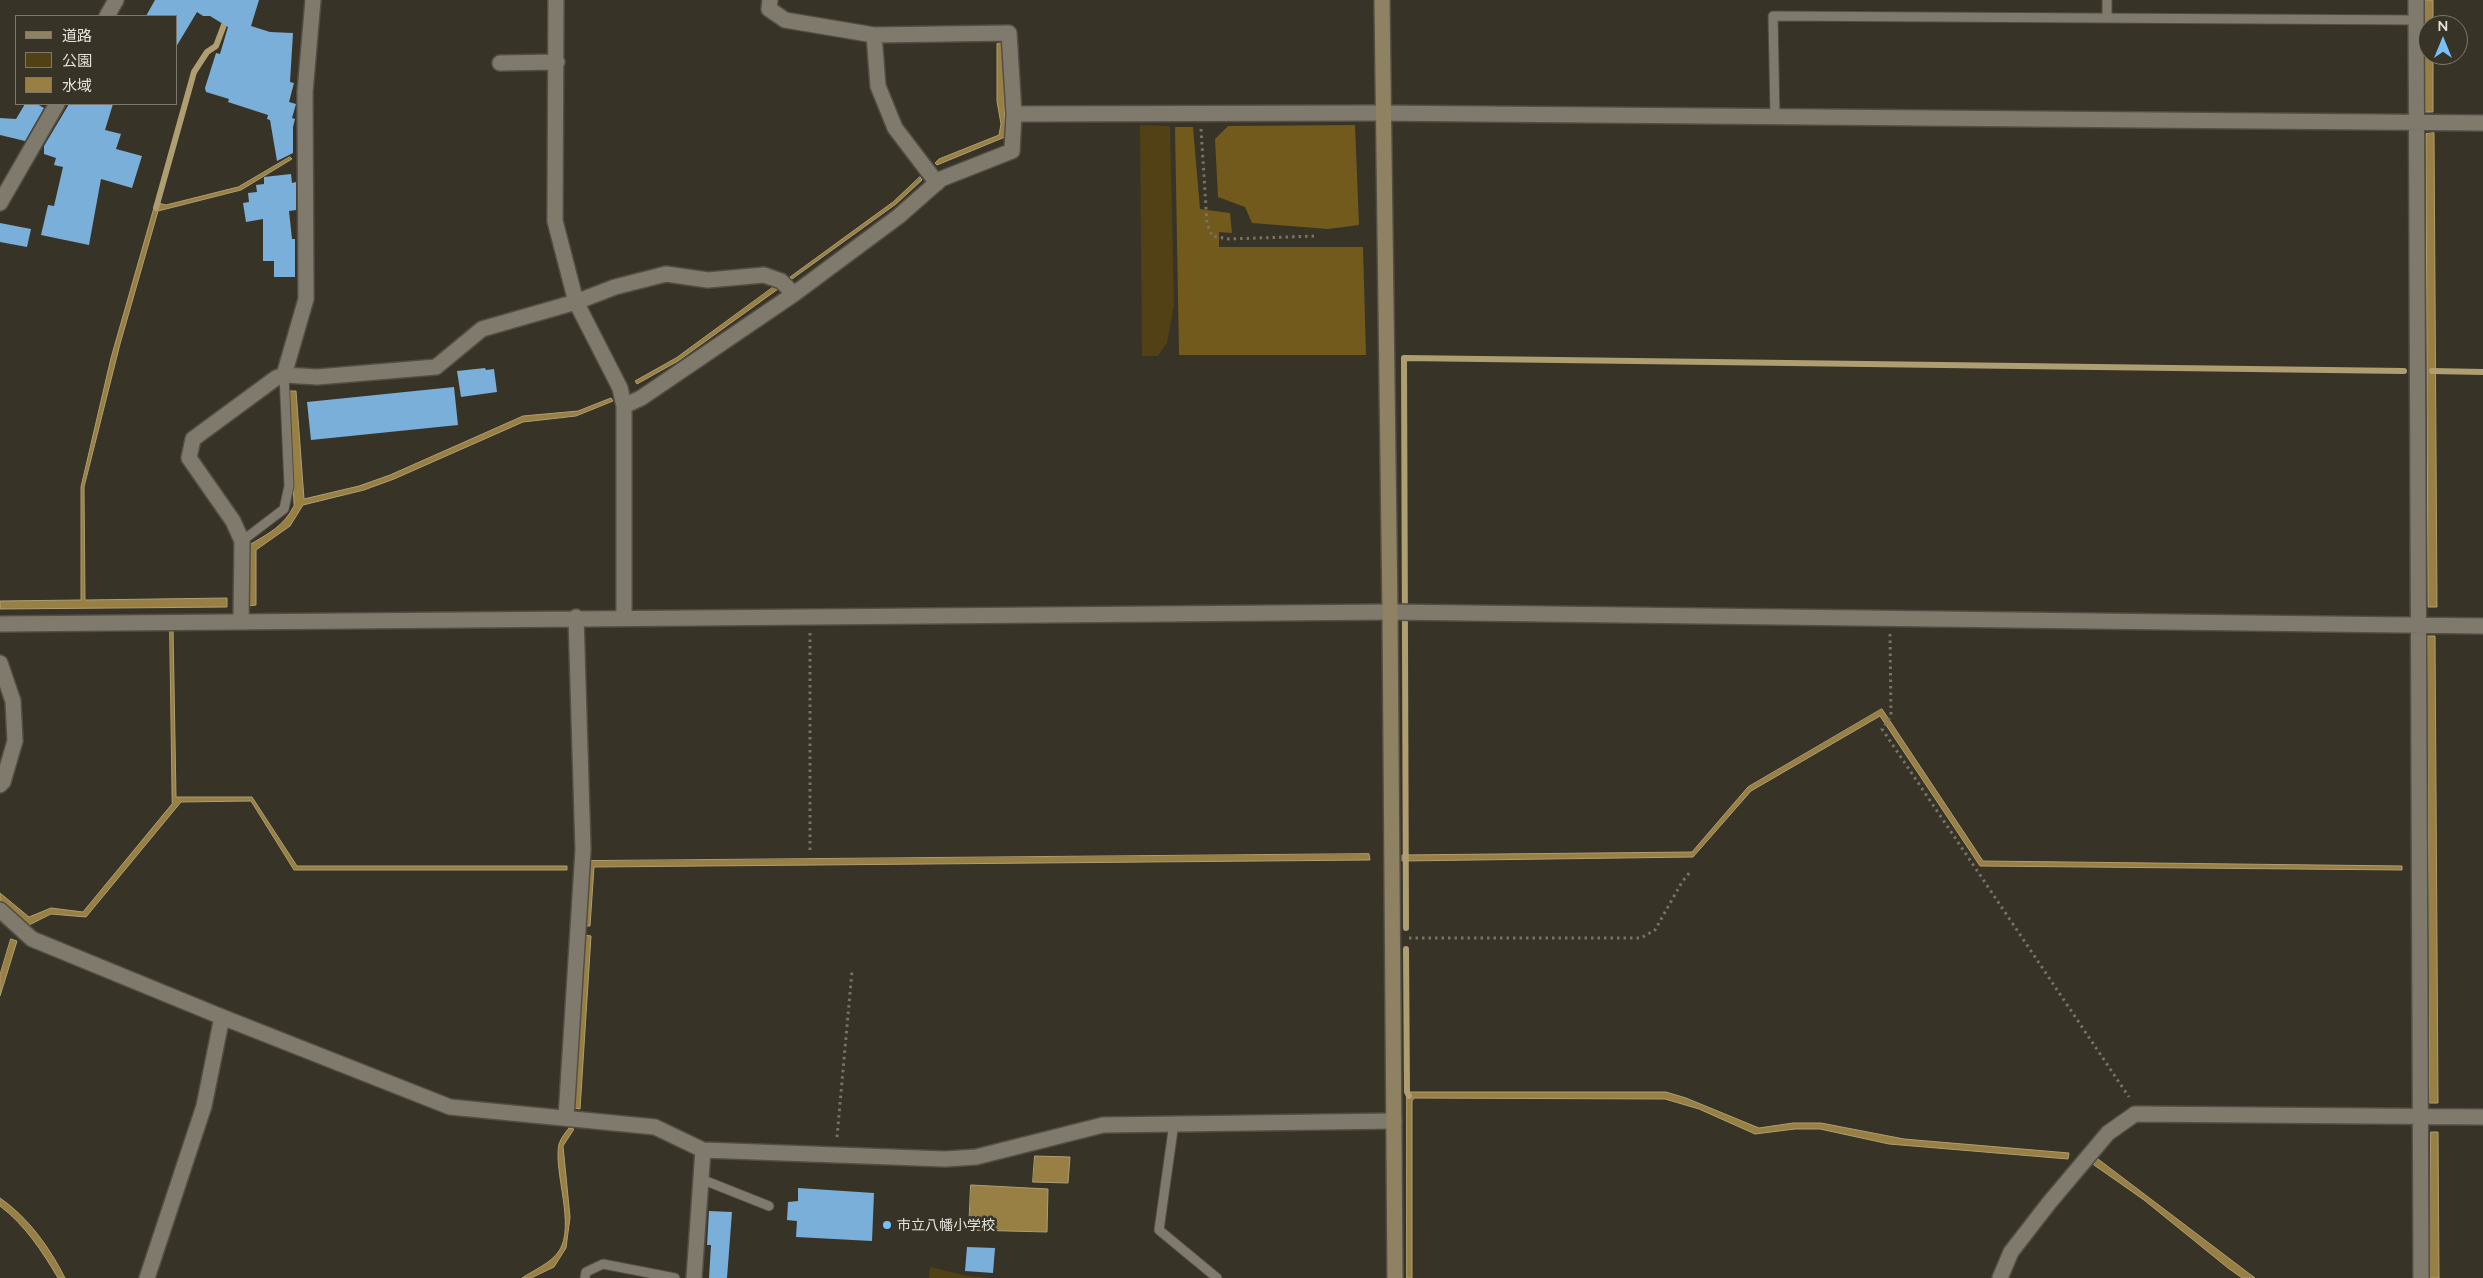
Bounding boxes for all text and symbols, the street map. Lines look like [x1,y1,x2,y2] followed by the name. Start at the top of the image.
[15,15,178,105] legend
[2418,15,2468,65] north arrow
[2438,17,2448,34] text: N
[62,26,92,44] text: 道路
[62,51,92,69] text: 公園
[62,76,92,94] text: 水域
[897,1217,995,1233] place label: 市立八幡小学校
[881,1219,893,1231] marker: 市立八幡小学校

